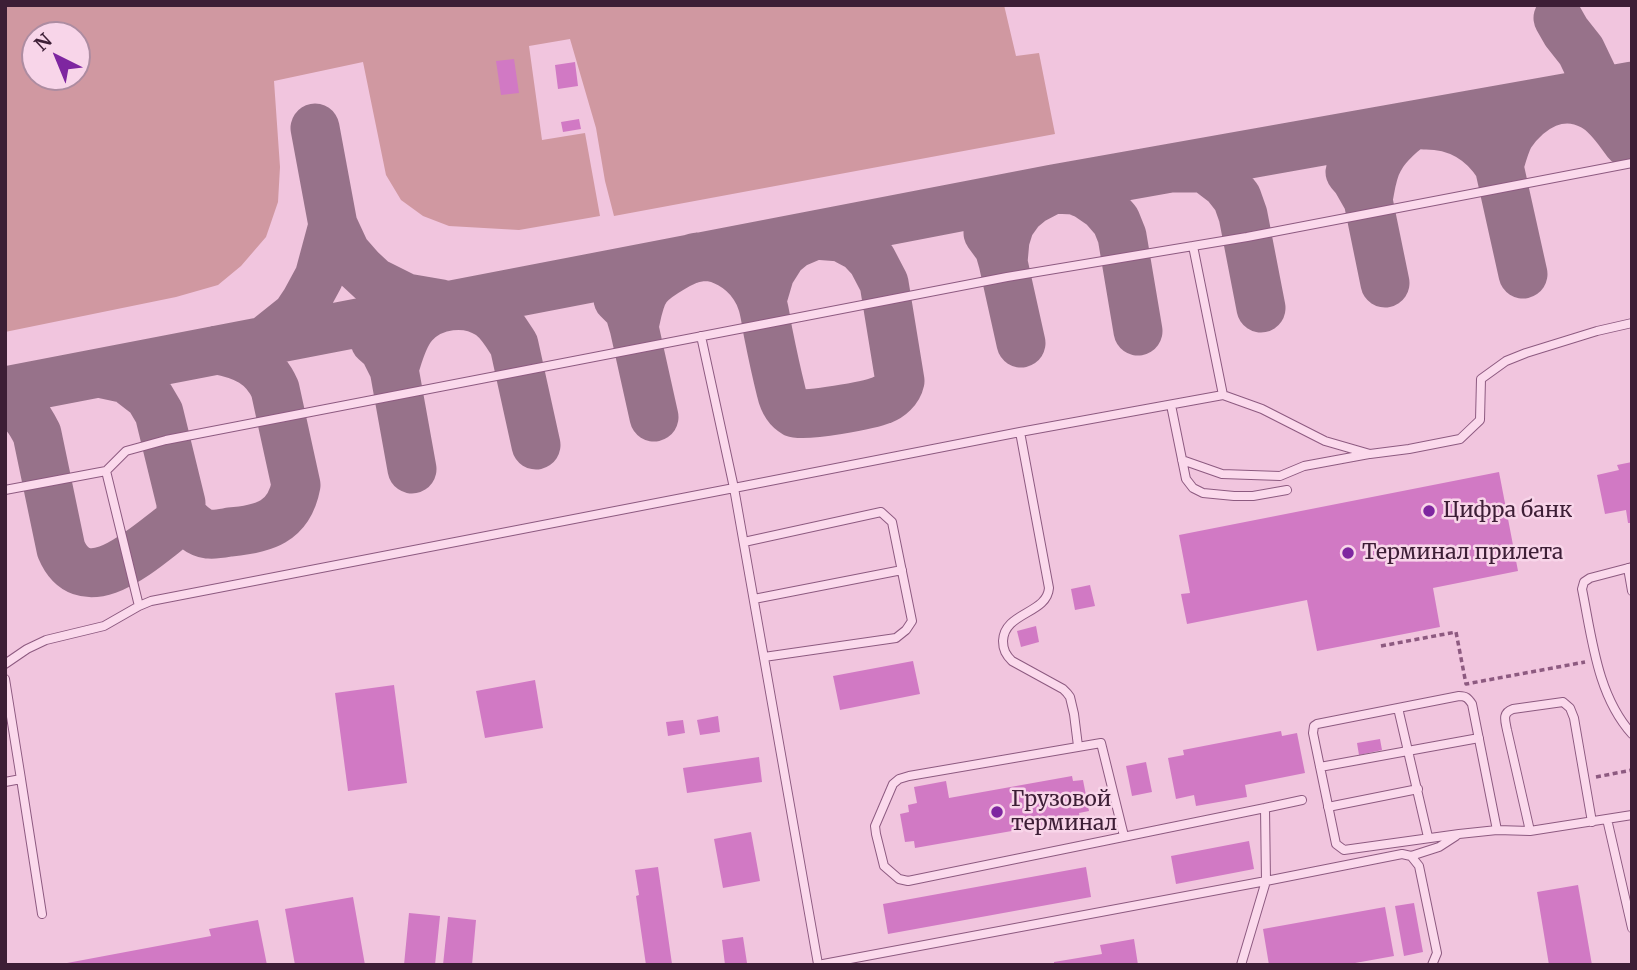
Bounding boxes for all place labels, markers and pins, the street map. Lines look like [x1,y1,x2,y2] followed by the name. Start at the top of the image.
[1443,498,1572,524] place label: Цифра банк
[1421,503,1437,519] marker: Цифра банк
[1362,540,1563,566] place label: Терминал прилета
[1340,545,1356,561] marker: Терминал прилета
[1011,787,1117,837] place label: Грузовой терминал
[989,804,1005,820] marker: Грузовой терминал

